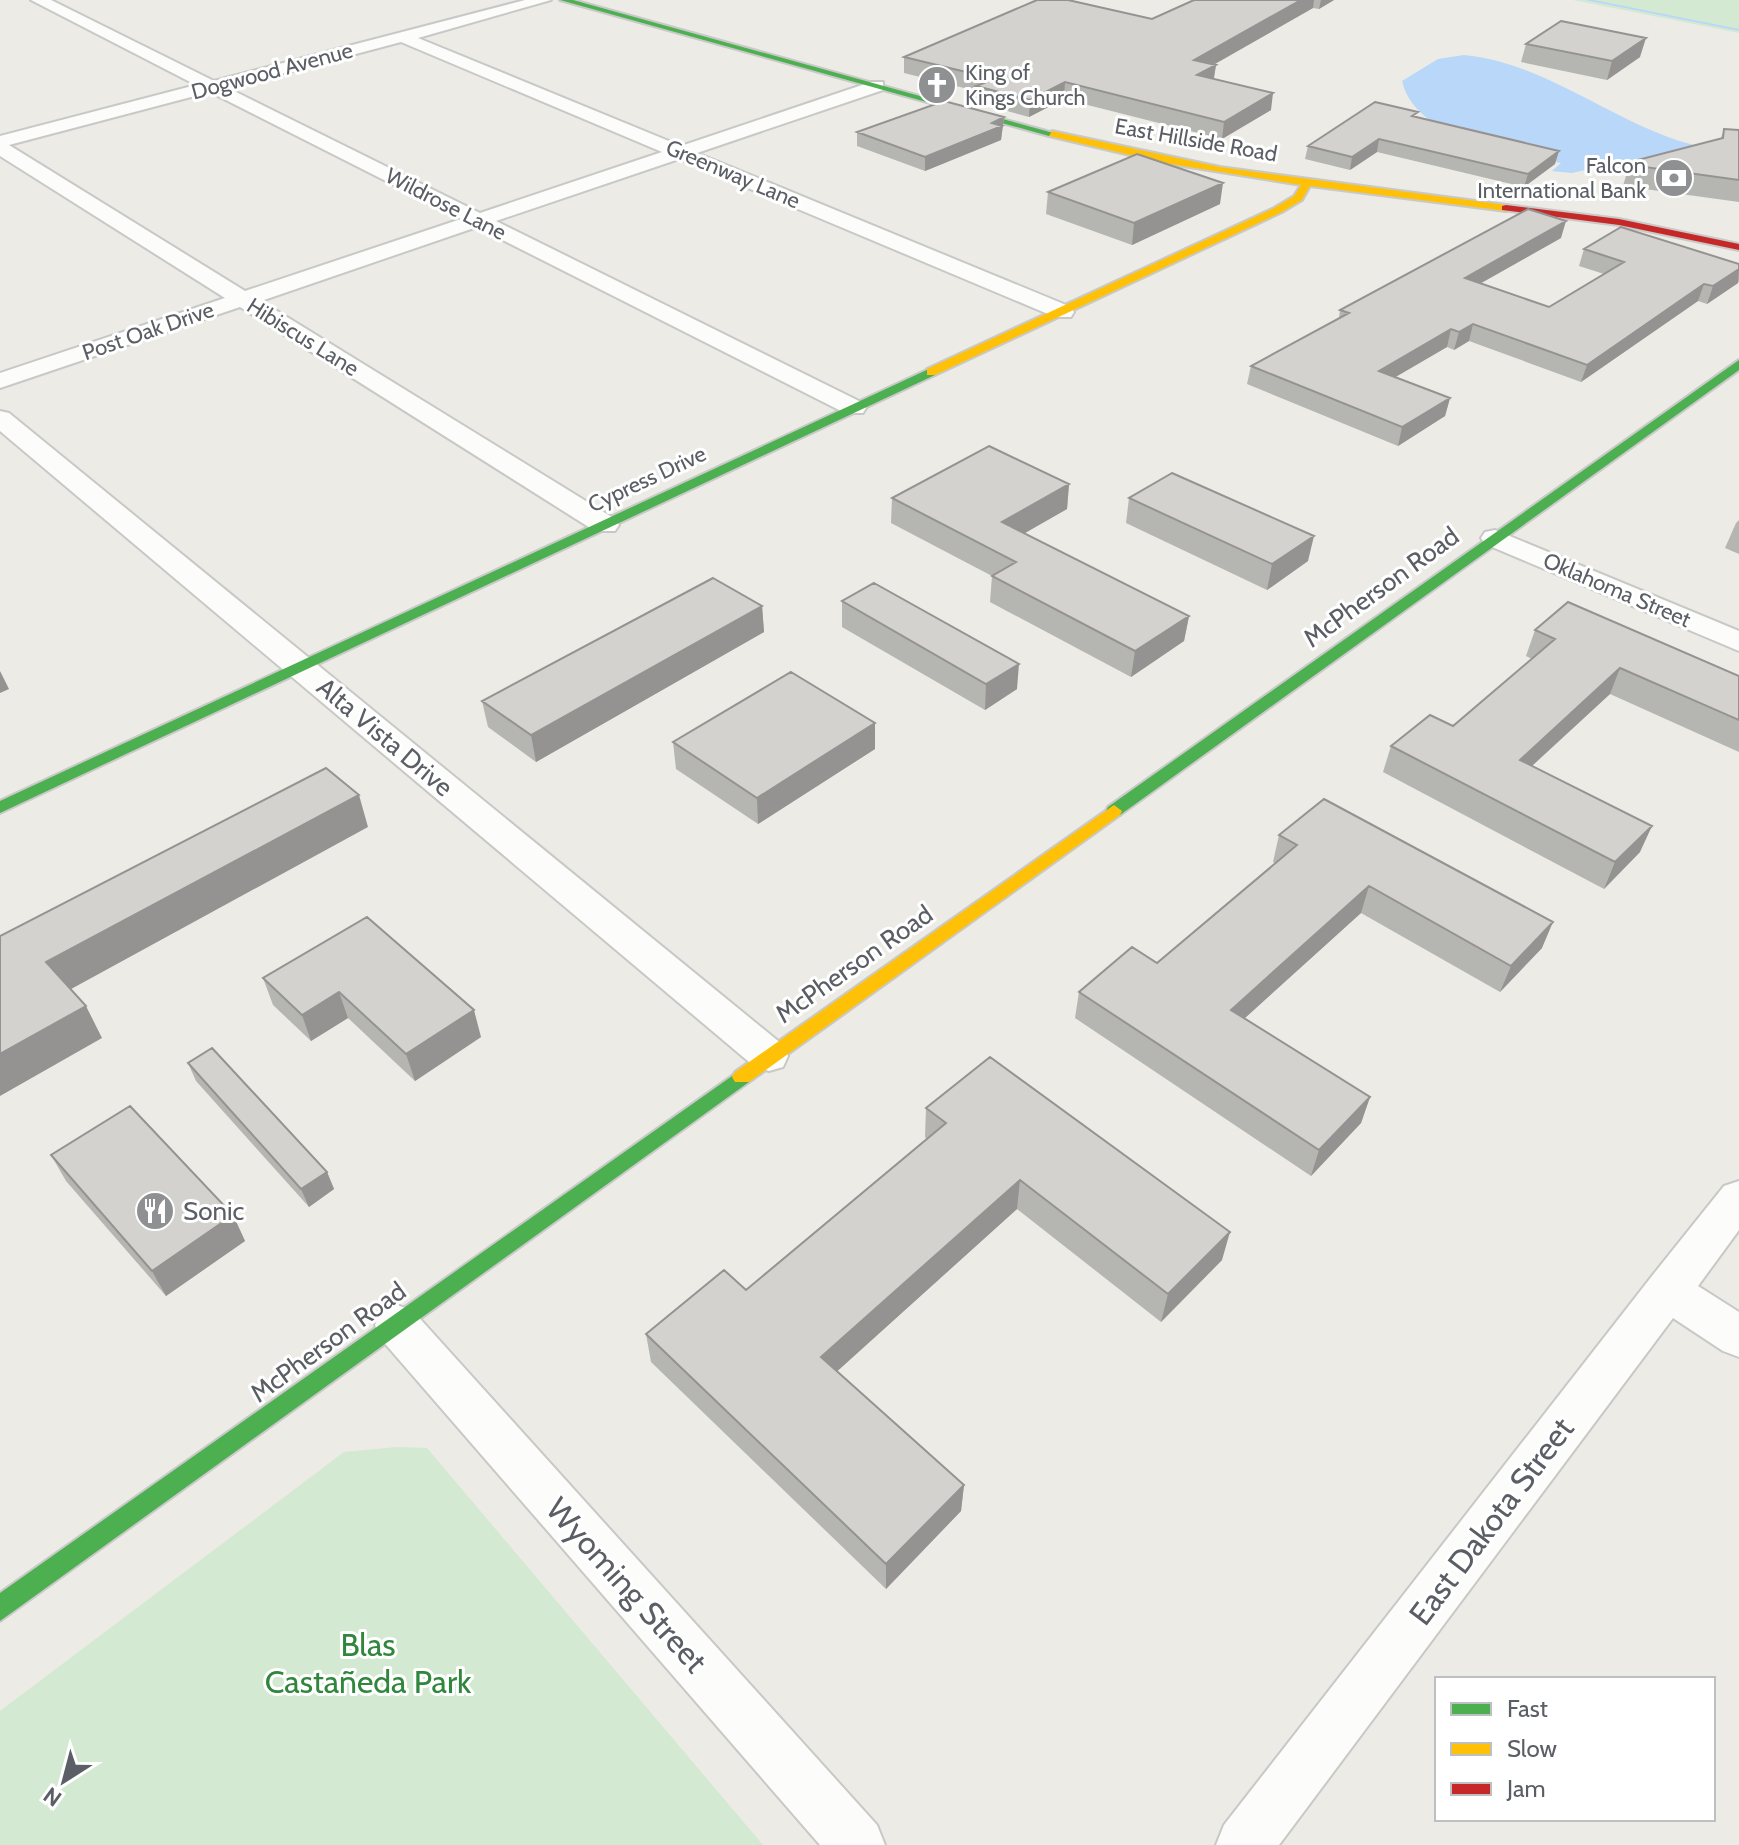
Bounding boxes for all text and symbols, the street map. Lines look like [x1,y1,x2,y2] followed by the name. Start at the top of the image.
[188,36,356,106] street label: Dogwood Avenue
[965,59,1086,111] place label: King of Kings Church
[916,64,958,106] church icon: King of Kings Church
[1113,112,1279,168] street label: East Hillside Road
[662,134,804,214] street label: Greenway Lane
[1477,152,1646,204] place label: Falcon International Bank
[1653,157,1695,199] bank icon: Falcon International Bank
[381,162,511,246] street label: Wildrose Lane
[242,292,364,382] street label: Hibiscus Lane
[79,296,217,366] street label: Post Oak Drive
[584,440,710,518] street label: Cypress Drive
[1297,520,1465,654] street label: McPherson Road
[1539,547,1695,633] street label: Oklahoma Street
[311,671,459,803] street label: Alta Vista Drive
[769,898,939,1030] street label: McPherson Road
[134,1190,176,1232] restaurant icon: Sonic
[183,1195,245,1227] place label: Sonic
[244,1275,412,1409] street label: McPherson Road
[1400,1410,1582,1632] street label: East Dakota Street
[538,1490,716,1681] street label: Wyoming Street
[265,1625,472,1701] park label: Blas Castañeda Park
[1435,1677,1715,1821] legend
[1507,1694,1548,1723] text: Fast
[1507,1734,1557,1763] text: Slow
[24,1741,104,1821] north arrow
[1506,1774,1545,1803] text: Jam
[38,1781,67,1812] text: N

